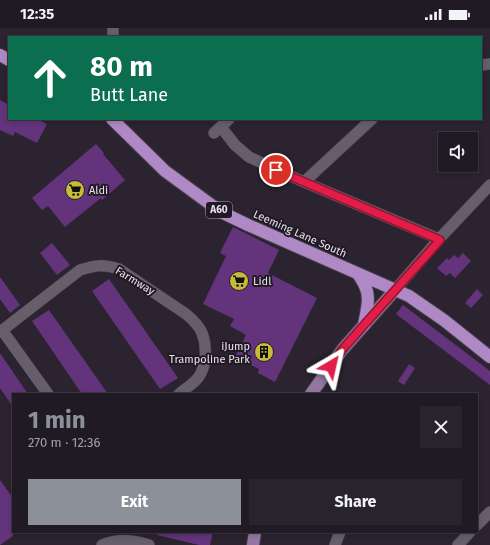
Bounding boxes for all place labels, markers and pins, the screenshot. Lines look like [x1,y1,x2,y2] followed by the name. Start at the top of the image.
[259,153,293,187] pin
[64,179,86,201] supermarket icon: Aldi
[89,184,108,197] place label: Aldi
[228,270,250,292] supermarket icon: Lidl
[253,275,271,288] place label: Lidl
[169,340,250,366] place label: iJump Trampoline Park
[253,341,275,363] building icon: iJump Trampoline Park

